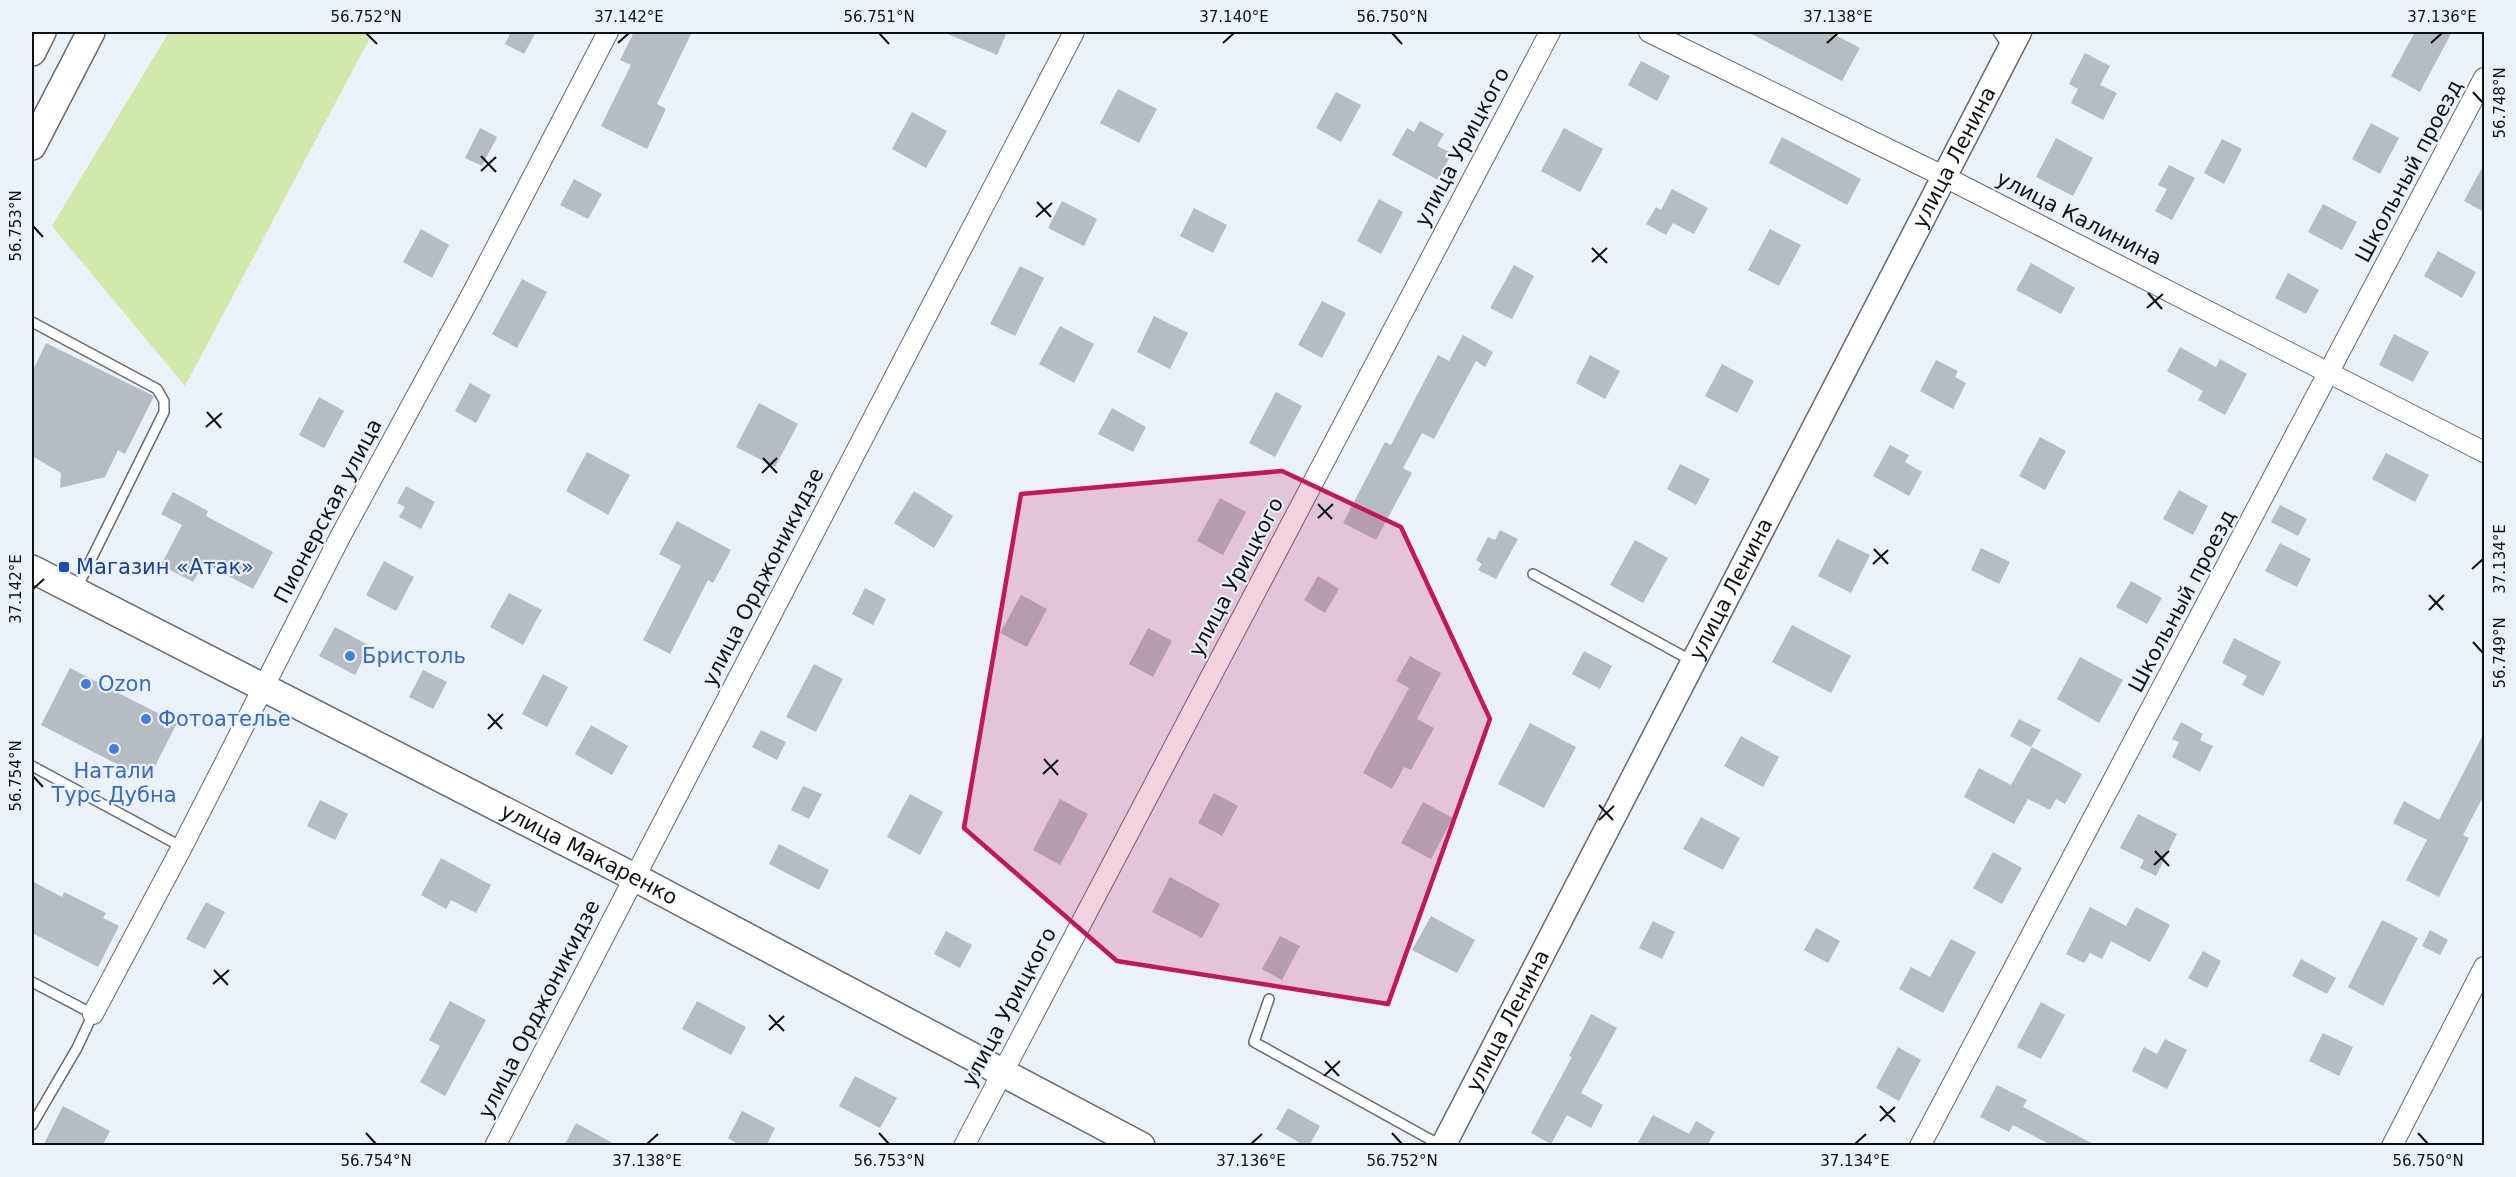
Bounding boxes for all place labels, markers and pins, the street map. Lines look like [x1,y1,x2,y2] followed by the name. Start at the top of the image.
[76,555,254,579] place label: Магазин «Атак»
[57,560,71,574] marker: Магазин «Атак»
[362,644,466,668] place label: Бристоль
[343,649,357,663] marker: Бристоль
[98,672,152,696] place label: Ozon
[79,677,93,691] marker: Ozon
[158,707,291,731] place label: Фотоателье
[139,712,153,726] marker: Фотоателье
[107,742,121,756] marker: Натали Турс Дубна
[50,759,177,807] place label: Натали Турс Дубна

